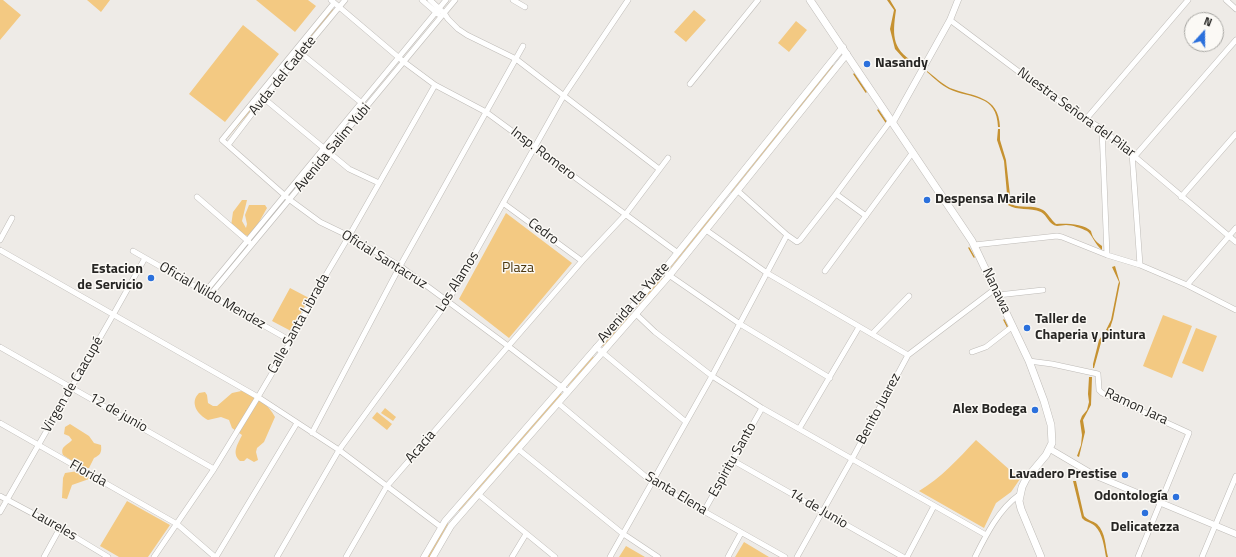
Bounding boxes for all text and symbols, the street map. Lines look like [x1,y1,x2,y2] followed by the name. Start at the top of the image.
[1184,12,1224,52] north arrow
[1202,13,1214,31] text: N
[246,33,320,119] street label: Avda. del Cadete
[875,56,928,72] place label: Nasandy
[862,59,872,69] marker: Nasandy
[1014,64,1138,162] street label: Nuestra Señora del Pilar
[291,100,375,196] street label: Avenida Salim Yubi
[507,124,579,184] street label: Insp. Romero
[935,192,1036,208] place label: Despensa Marile
[922,195,932,205] marker: Despensa Marile
[524,215,562,249] street label: Cedro
[338,227,430,293] street label: Oficial Santacruz
[433,249,483,315] street label: Los Alamos
[156,259,268,333] street label: Oficial Nildo Mendez
[595,259,673,347] street label: Avenida Ita Yvate
[502,261,534,277] park label: Plaza
[77,262,143,294] place label: Estacion de Servicio
[978,265,1014,317] street label: Nanawa
[265,271,333,377] street label: Calle Santa Librada
[146,273,156,283] marker: Estacion de Servicio
[1035,312,1146,344] place label: Taller de Chaperia y pintura
[1022,323,1032,333] marker: Taller de Chaperia y pintura
[39,334,107,436] street label: Virgen de Caacupé
[853,370,905,448] street label: Benito Juarez
[1102,385,1170,429] street label: Ramon Jara
[86,390,150,436] street label: 12 de junio
[953,402,1027,418] place label: Alex Bodega
[1030,405,1040,415] marker: Alex Bodega
[706,420,760,500] street label: Espiritu Santo
[402,427,440,467] street label: Acacia
[66,457,110,491] street label: Florida
[1009,467,1117,483] place label: Lavadero Prestise
[642,469,710,519] street label: Santa Elena
[1120,470,1130,480] marker: Lavadero Prestise
[785,485,851,533] street label: 14 de Junio
[1094,489,1168,505] place label: Odontología
[1171,492,1181,502] marker: Odontología
[28,505,80,545] street label: Laureles
[1140,508,1150,518] marker: Delicatezza
[1111,520,1179,536] place label: Delicatezza

